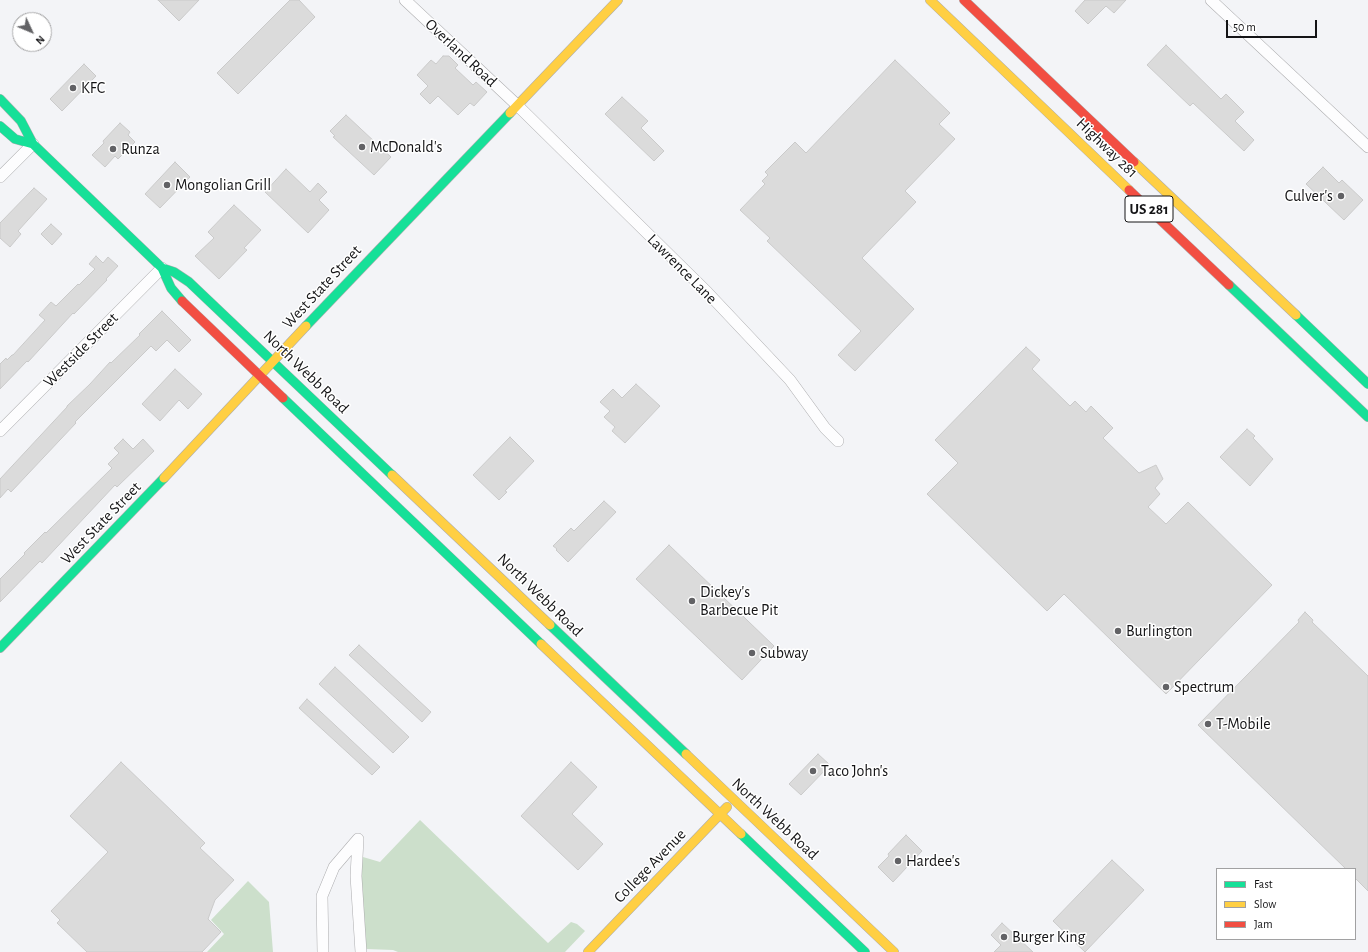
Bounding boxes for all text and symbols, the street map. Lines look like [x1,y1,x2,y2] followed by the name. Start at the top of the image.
[12,12,52,52] north arrow
[1228,12,1319,38] scale bar
[421,15,501,91] street label: Overland Road
[1233,21,1256,33] text: 50 m
[34,33,47,47] text: N
[81,78,105,98] place label: KFC
[68,83,78,93] marker: KFC
[1072,114,1142,182] street label: Highway 281
[370,137,442,157] place label: McDonald's
[121,139,160,159] place label: Runza
[357,142,367,152] marker: McDonald's
[108,144,118,154] marker: Runza
[175,175,271,195] place label: Mongolian Grill
[162,180,172,190] marker: Mongolian Grill
[1285,186,1333,206] place label: Culver's
[1336,191,1346,201] marker: Culver's
[1125,196,1173,222] road number: US 281
[643,230,721,308] street label: Lawrence Lane
[278,241,366,333] street label: West State Street
[40,309,122,391] street label: Westside Street
[259,326,353,418] street label: North Webb Road
[57,478,145,568] street label: West State Street
[493,549,587,641] street label: North Webb Road
[700,582,778,620] place label: Dickey's Barbecue Pit
[687,596,697,606] marker: Dickey's Barbecue Pit
[1126,621,1192,641] place label: Burlington
[1113,626,1123,636] marker: Burlington
[760,643,808,663] place label: Subway
[747,648,757,658] marker: Subway
[1174,677,1234,697] place label: Spectrum
[1161,682,1171,692] marker: Spectrum
[1216,714,1271,734] place label: T-Mobile
[1203,719,1213,729] marker: T-Mobile
[821,761,888,781] place label: Taco John's
[808,766,818,776] marker: Taco John's
[728,774,822,864] street label: North Webb Road
[610,825,690,907] street label: College Avenue
[906,851,960,871] place label: Hardee's
[893,856,903,866] marker: Hardee's
[1216,868,1356,940] legend
[1254,878,1273,890] text: Fast
[1254,898,1276,910] text: Slow
[1254,918,1273,930] text: Jam
[1012,927,1085,947] place label: Burger King
[999,932,1009,942] marker: Burger King

